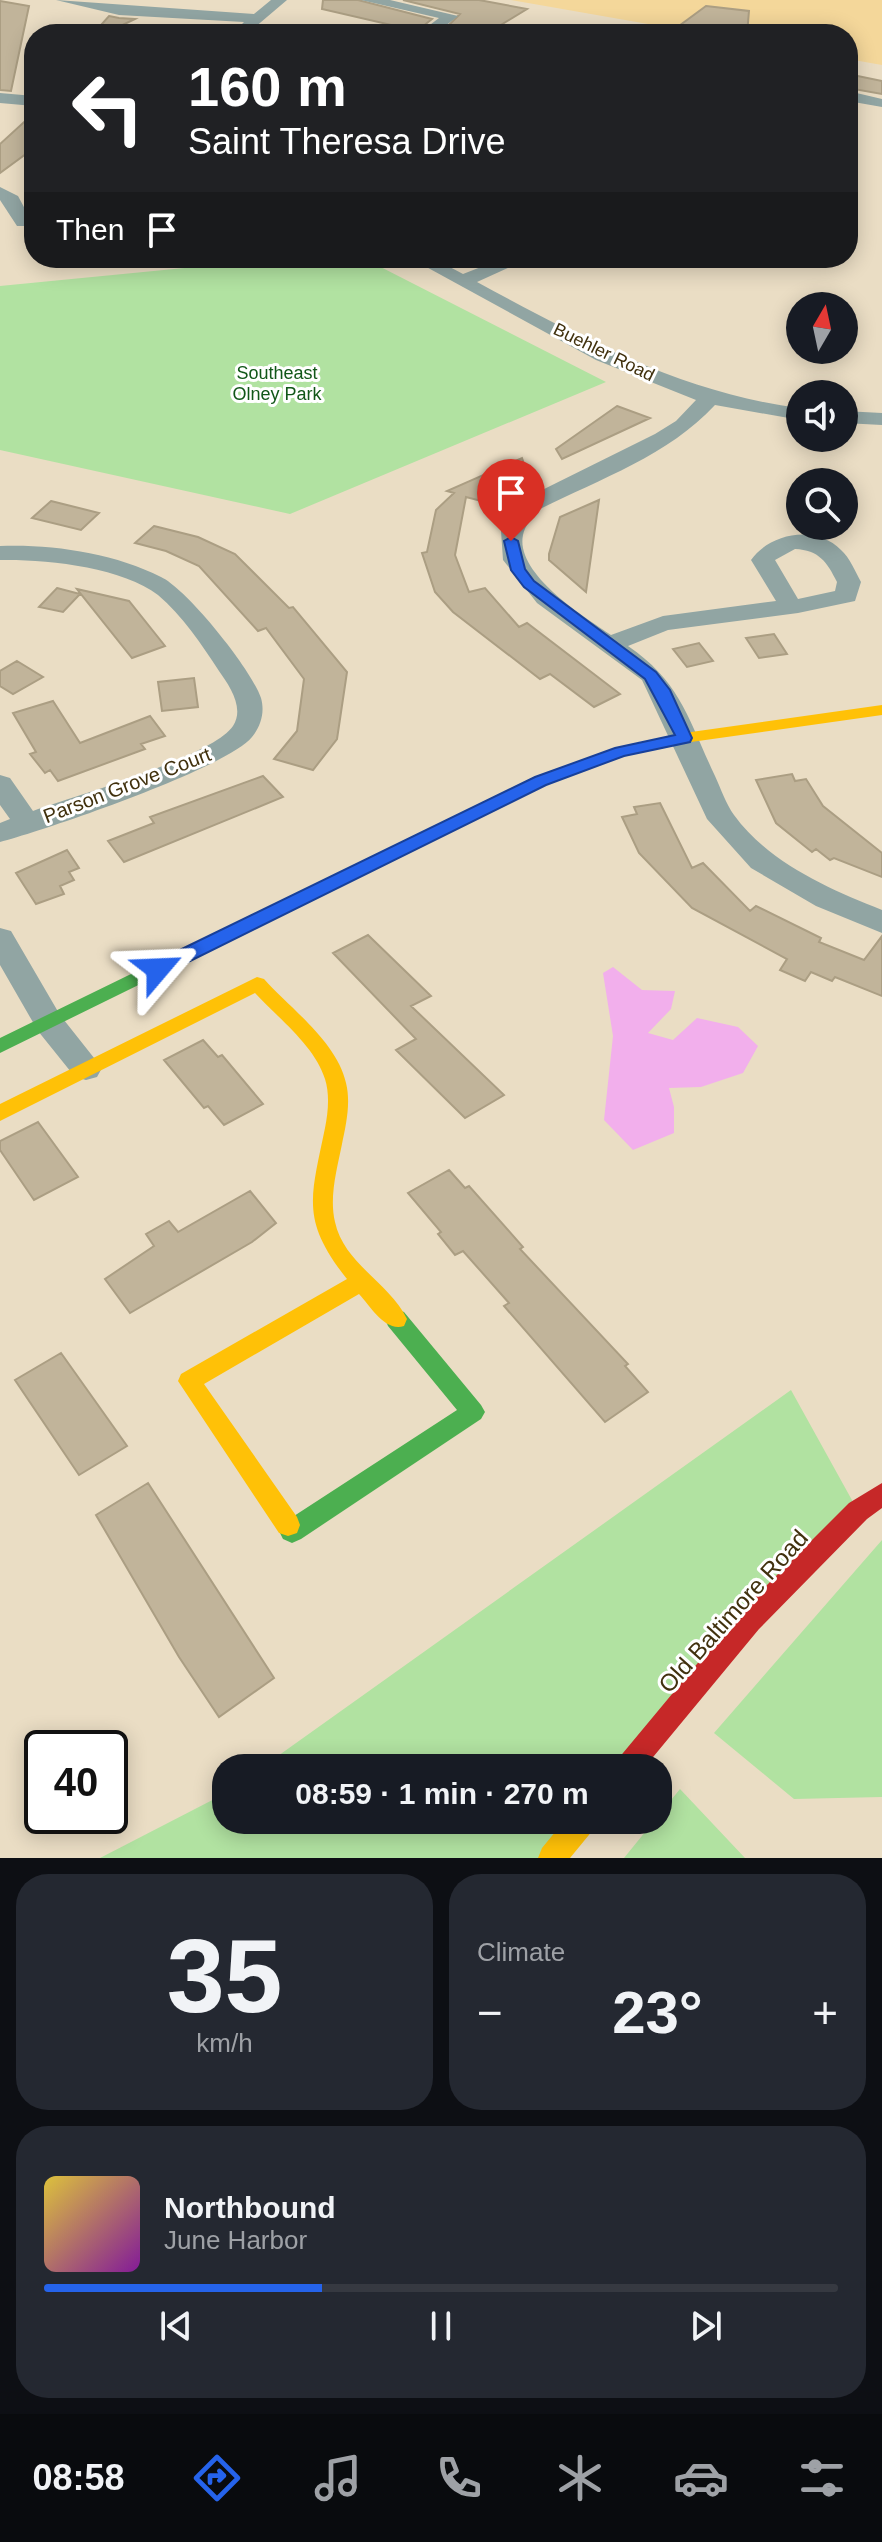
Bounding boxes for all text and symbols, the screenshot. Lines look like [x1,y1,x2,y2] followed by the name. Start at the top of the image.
[188,55,347,118] text: 160 m
[56,56,160,160] icon: left
[188,121,505,162] text: Saint Theresa Drive
[140,208,184,252] icon: arrive
[56,213,124,246] text: Then
[786,292,858,364] north arrow
[786,292,858,540] map controls
[550,319,658,385] street label: Buehler Road
[232,363,323,404] park label: Southeast Olney Park
[786,380,858,452] button: sound
[477,459,545,541] pin
[786,468,858,540] button: search
[489,471,533,515] icon: arrive
[40,743,214,827] street label: Parson Grove Court
[116,927,200,1011] position arrow
[653,1524,813,1698] street label: Old Baltimore Road
[24,1730,128,1834] speed limit sign: 40
[295,1777,589,1810] text: 08:59 · 1 min · 270 m
[167,1918,282,2034] text: 35
[477,1937,565,1967] text: Climate
[612,1979,703,2046] text: 23°
[477,1988,503,2037] text: −
[812,1988,838,2037] text: +
[196,2028,253,2058] text: km/h
[164,2191,336,2224] text: Northbound
[164,2225,307,2255] text: June Harbor
[154,2304,198,2348] icon: previous
[419,2304,463,2348] icon: pause
[684,2304,728,2348] icon: next
[189,2450,245,2506] icon: directions
[310,2450,366,2506] icon: music
[431,2450,487,2506] icon: phone
[552,2450,608,2506] icon: climate
[673,2450,729,2506] icon: car
[794,2450,850,2506] icon: filters
[32,2457,125,2498] text: 08:58

